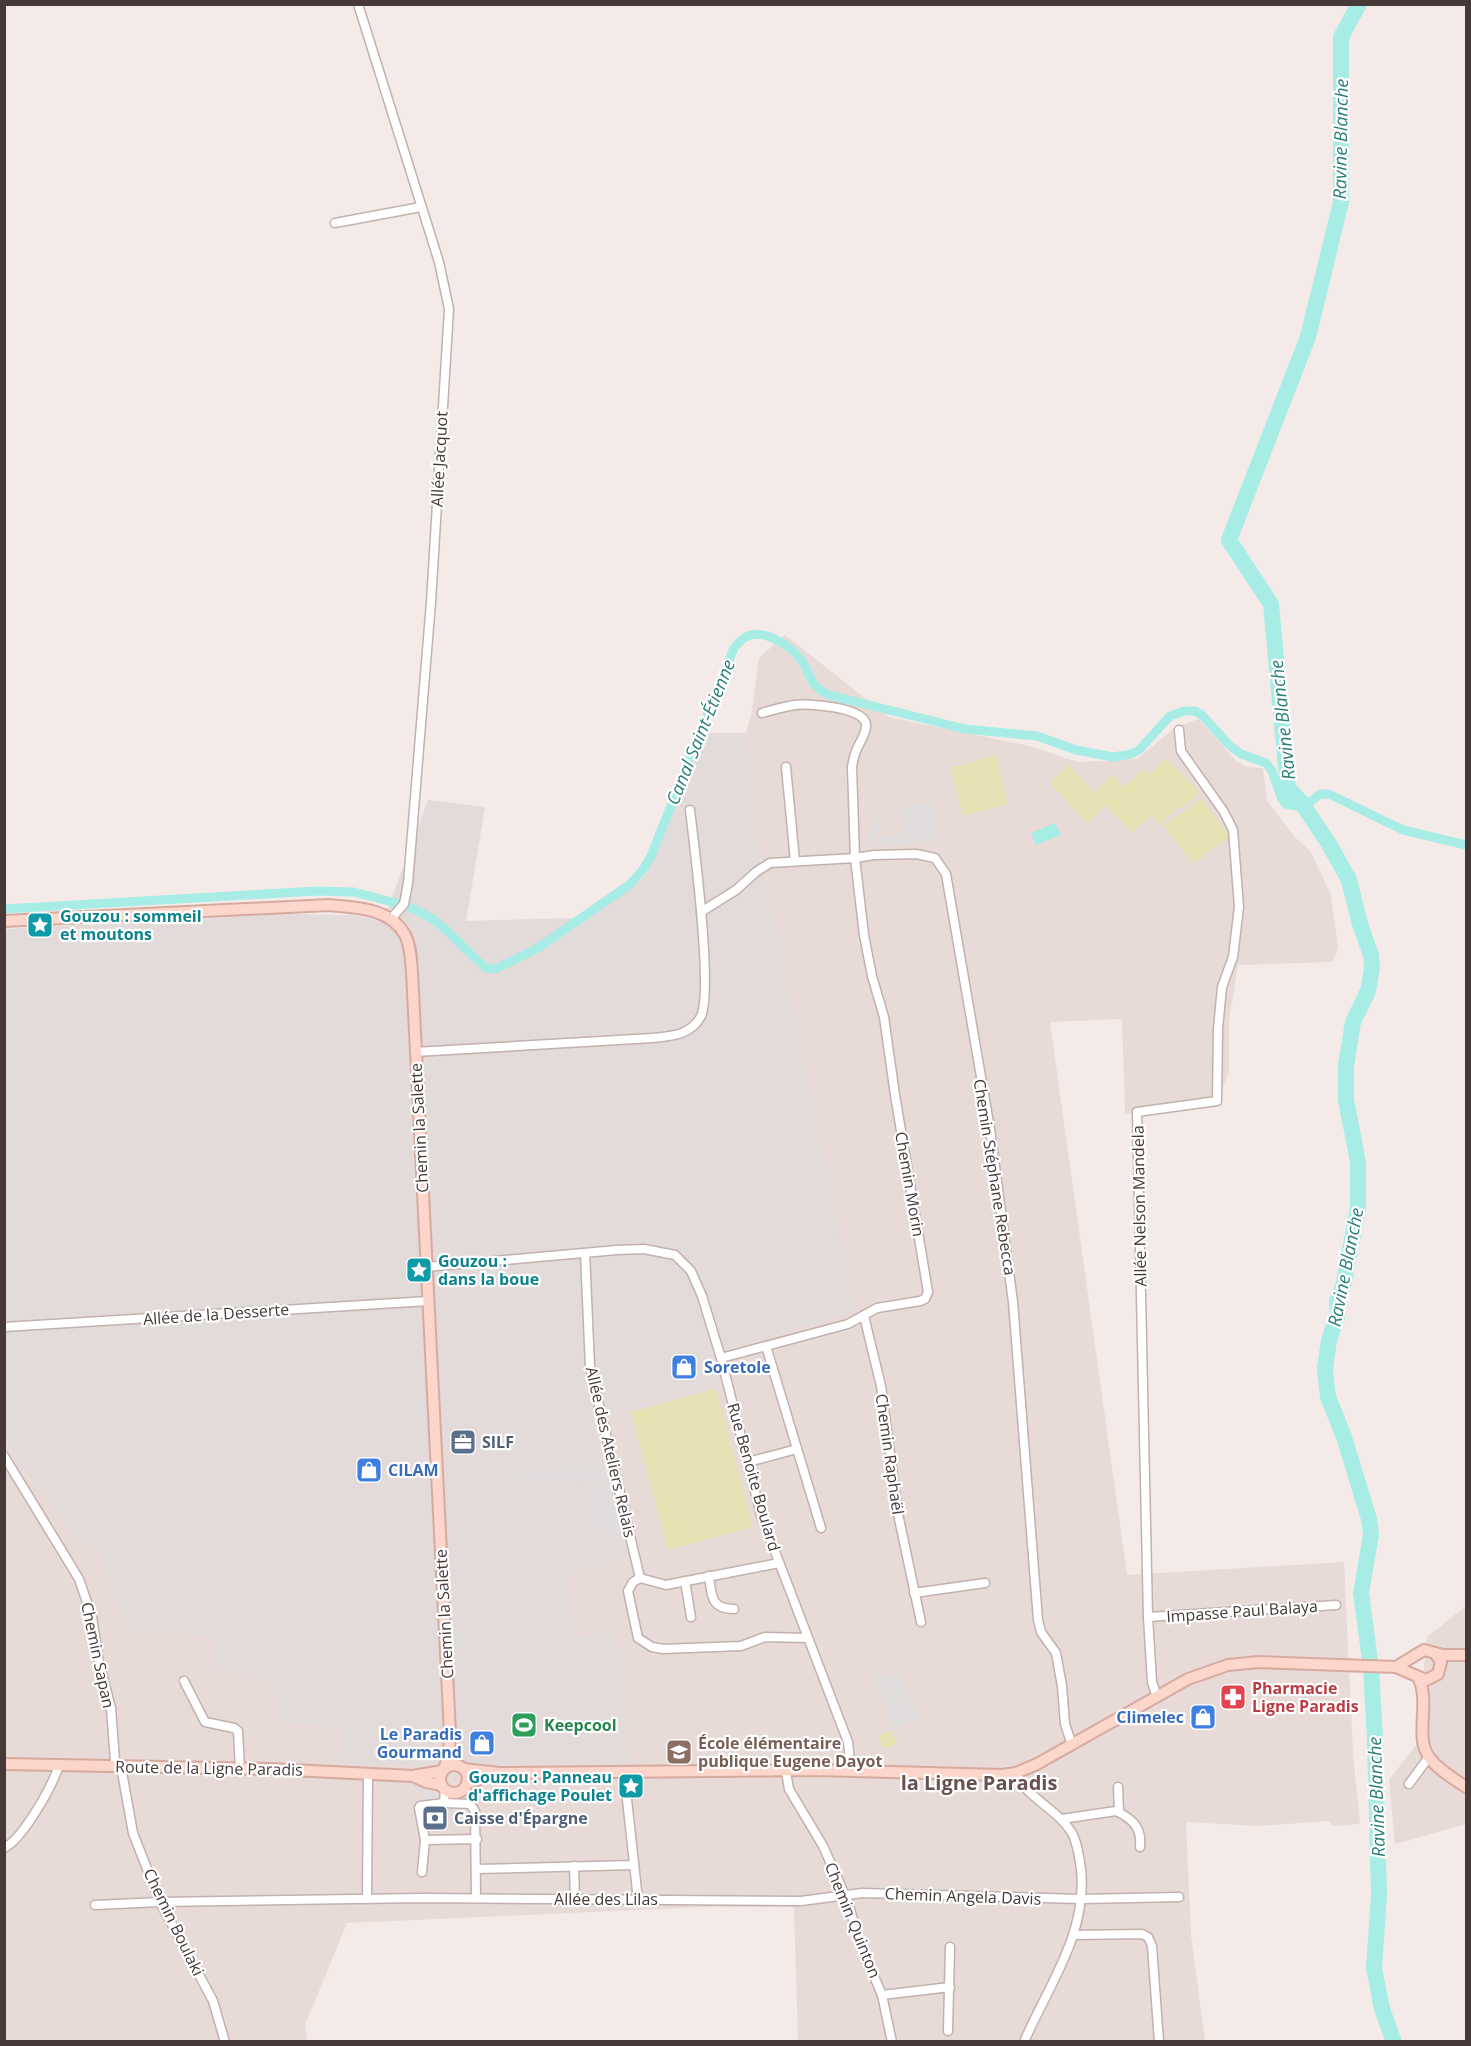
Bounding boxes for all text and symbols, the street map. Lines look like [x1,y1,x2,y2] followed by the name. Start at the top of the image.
[1327,78,1353,200] water label: Ravine Blanche
[426,410,453,508] street label: Allée Jacquot
[660,656,740,808] water label: Canal Saint-Étienne
[1264,659,1300,781] water label: Ravine Blanche
[60,905,202,945] place label: Gouzou : sommeil et moutons
[25,910,55,940] place icon: Gouzou : sommeil et moutons
[405,1063,433,1193] street label: Chemin la Salette
[969,1077,1021,1277] street label: Chemin Stéphane Rebecca
[1127,1125,1151,1287] street label: Allée Nelson Mandela
[890,1130,930,1238] street label: Chemin Morin
[1322,1205,1368,1329] water label: Ravine Blanche
[438,1250,539,1290] place label: Gouzou : dans la boue
[404,1255,434,1285] place icon: Gouzou : dans la boue
[142,1298,290,1330] street label: Allée de la Desserte
[669,1352,699,1382] shop icon: Soretole
[704,1356,771,1378] place label: Soretole
[581,1365,641,1539] street label: Allée des Ateliers Relais
[871,1392,909,1516] street label: Chemin Raphaël
[722,1400,786,1554] street label: Rue Benoite Boulard
[448,1427,478,1457] office icon: SILF
[482,1431,514,1453] place label: SILF
[354,1455,384,1485] shop icon: CILAM
[388,1459,439,1481] place label: CILAM
[430,1549,458,1679] street label: Chemin la Salette
[1165,1595,1319,1627] street label: Impasse Paul Balaya
[76,1600,120,1710] street label: Chemin Sapan
[1252,1677,1359,1717] place label: Pharmacie Ligne Paradis
[1218,1682,1248,1712] pharmacy icon: Pharmacie Ligne Paradis
[1188,1702,1218,1732] shop icon: Climelec
[1116,1706,1184,1728] place label: Climelec
[509,1710,539,1740] sports icon: Keepcool
[544,1714,617,1736] place label: Keepcool
[377,1723,462,1763] place label: Le Paradis Gourmand
[467,1728,497,1758] shop icon: Le Paradis Gourmand
[698,1732,882,1772] place label: École élémentaire publique Eugene Dayot
[1362,1736,1390,1858] water label: Ravine Blanche
[664,1737,694,1767] school or university icon: École élémentaire publique Eugene Dayot
[115,1755,303,1781] street label: Route de la Ligne Paradis
[468,1766,612,1806] place label: Gouzou : Panneau d'affichage Poulet
[901,1769,1057,1796] district label: la Ligne Paradis
[616,1771,646,1801] place icon: Gouzou : Panneau d'affichage Poulet
[420,1803,450,1833] bank icon: Caisse d'Épargne
[454,1807,588,1829] place label: Caisse d'Épargne
[820,1859,886,1981] street label: Chemin Quinton
[139,1865,209,1979] street label: Chemin Boulaki
[884,1882,1042,1910] street label: Chemin Angela Davis
[554,1888,658,1910] street label: Allée des Lilas

